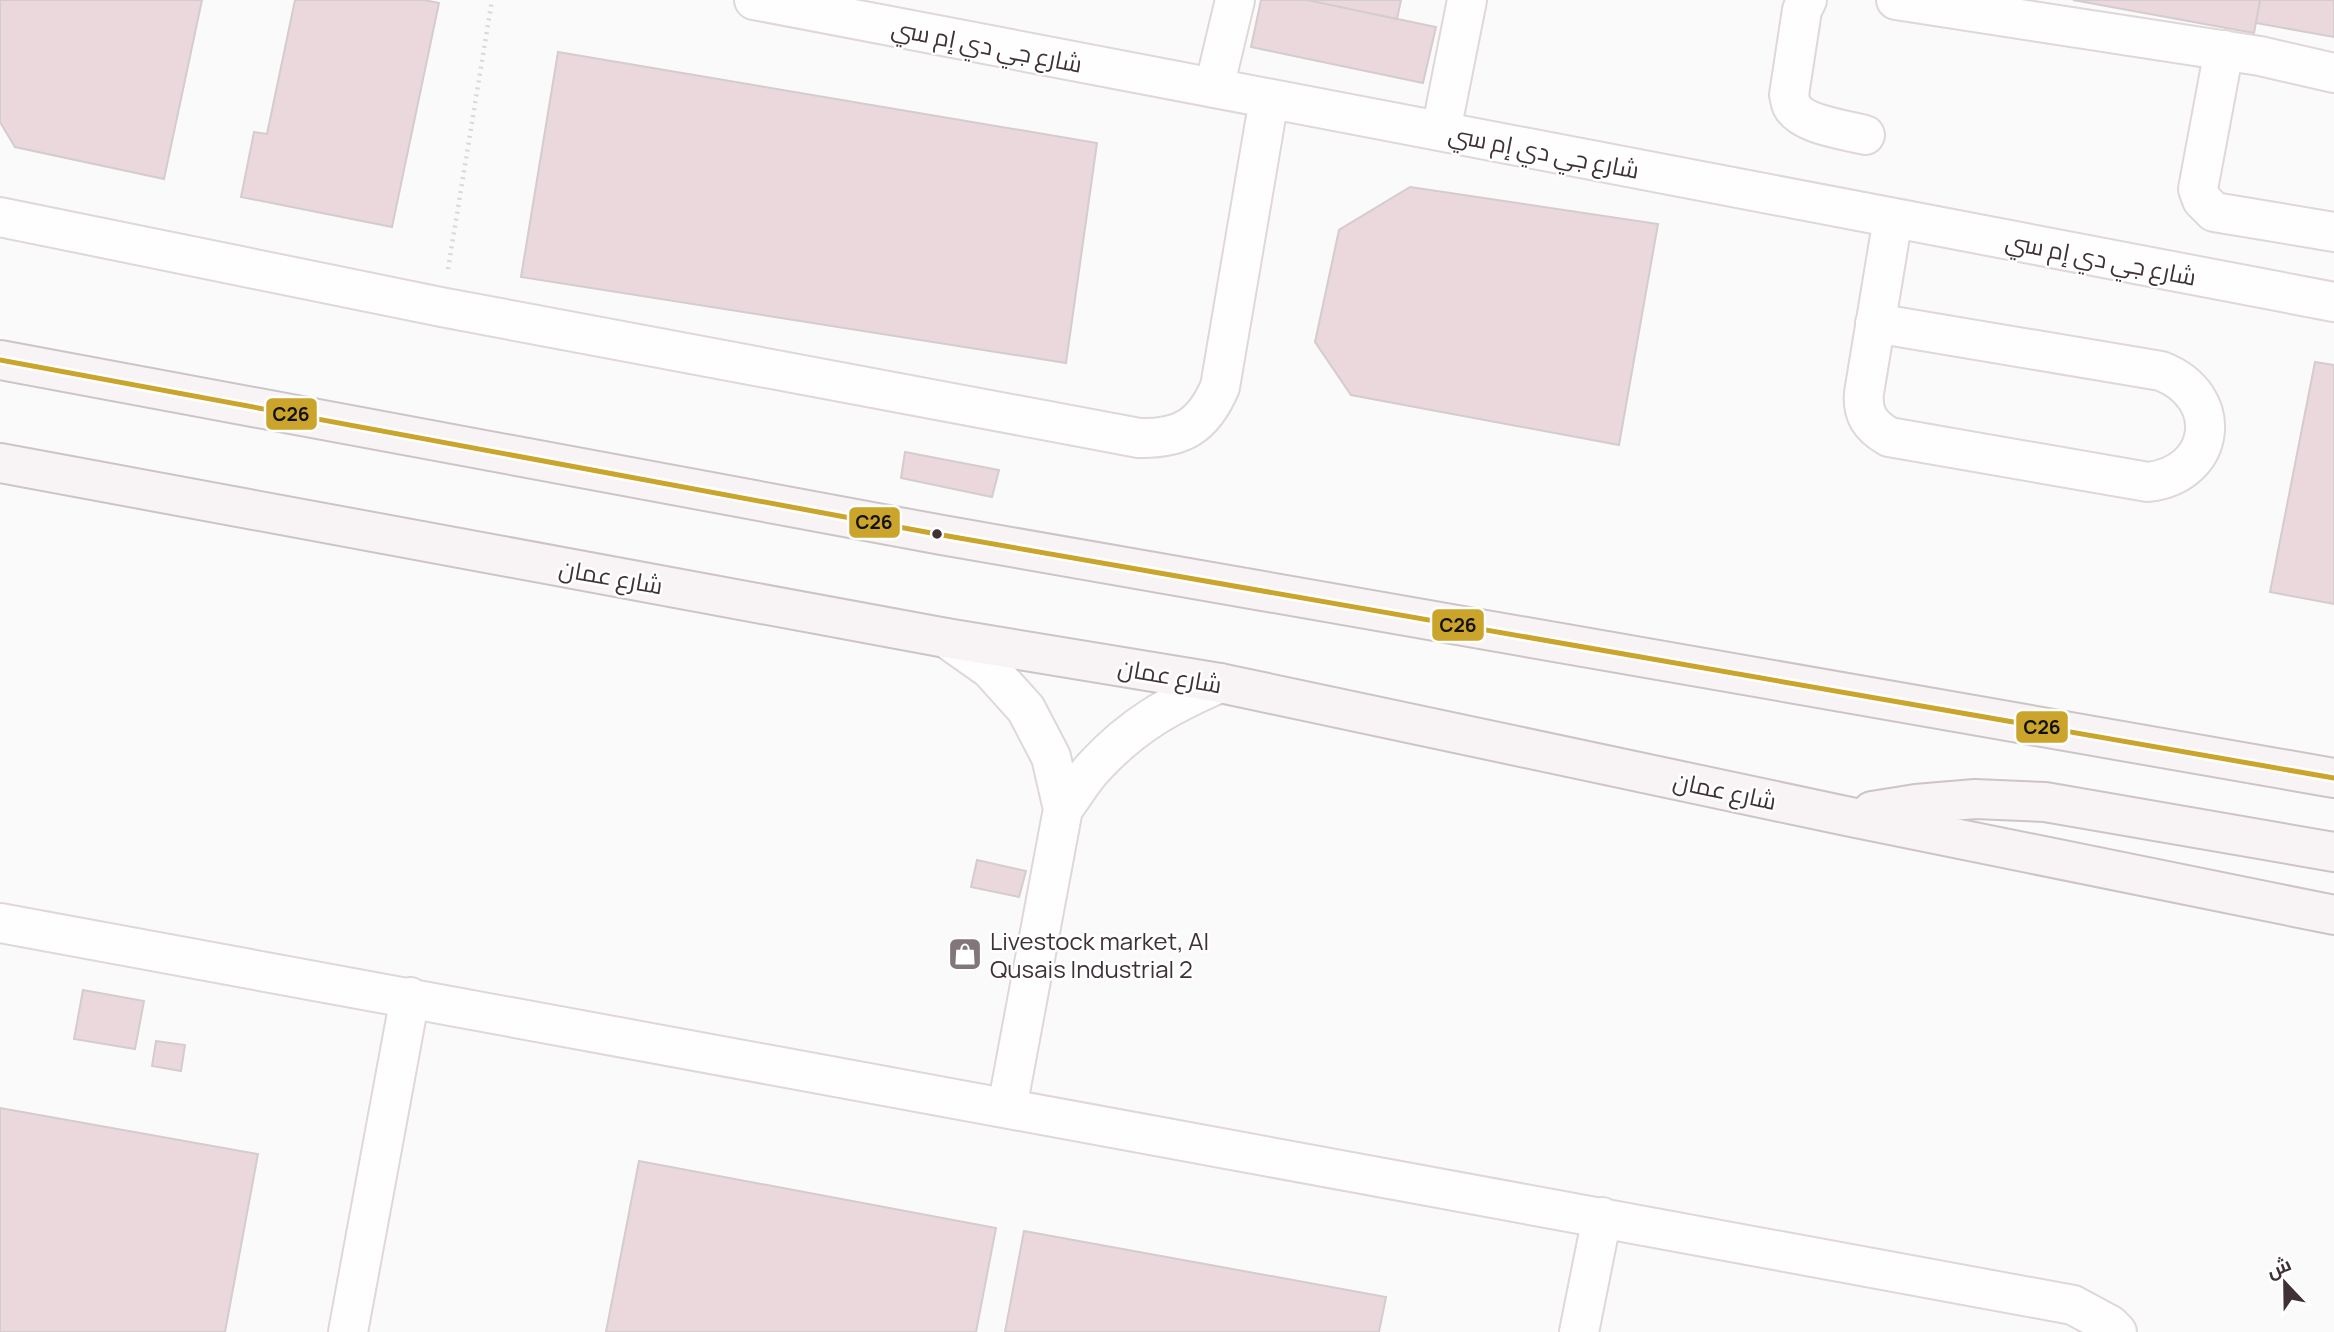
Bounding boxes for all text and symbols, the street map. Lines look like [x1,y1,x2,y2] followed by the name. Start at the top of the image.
[888,10,1085,84] street label: شارع جي دي إم سي
[1445,116,1642,190] street label: شارع جي دي إم سي
[2002,223,2199,297] street label: شارع جي دي إم سي
[265,397,318,431] line badge: C26
[272,401,310,427] text: C26
[848,506,901,539] line badge: C26
[855,509,893,535] text: C26
[930,527,944,541] unlabelled marker
[556,551,665,602] street label: شارع عمان
[1431,608,1485,642] line badge: C26
[1439,612,1477,638] text: C26
[1115,650,1224,701] street label: شارع عمان
[2015,710,2069,744] line badge: C26
[2023,714,2061,740] text: C26
[1670,763,1780,818] street label: شارع عمان
[990,924,1209,985] place label: Livestock market, Al Qusais Industrial 2
[946,935,984,973] shop icon: Livestock market, Al Qusais Industrial 2
[2250,1248,2320,1318] north arrow
[2262,1251,2295,1284] text: ش

